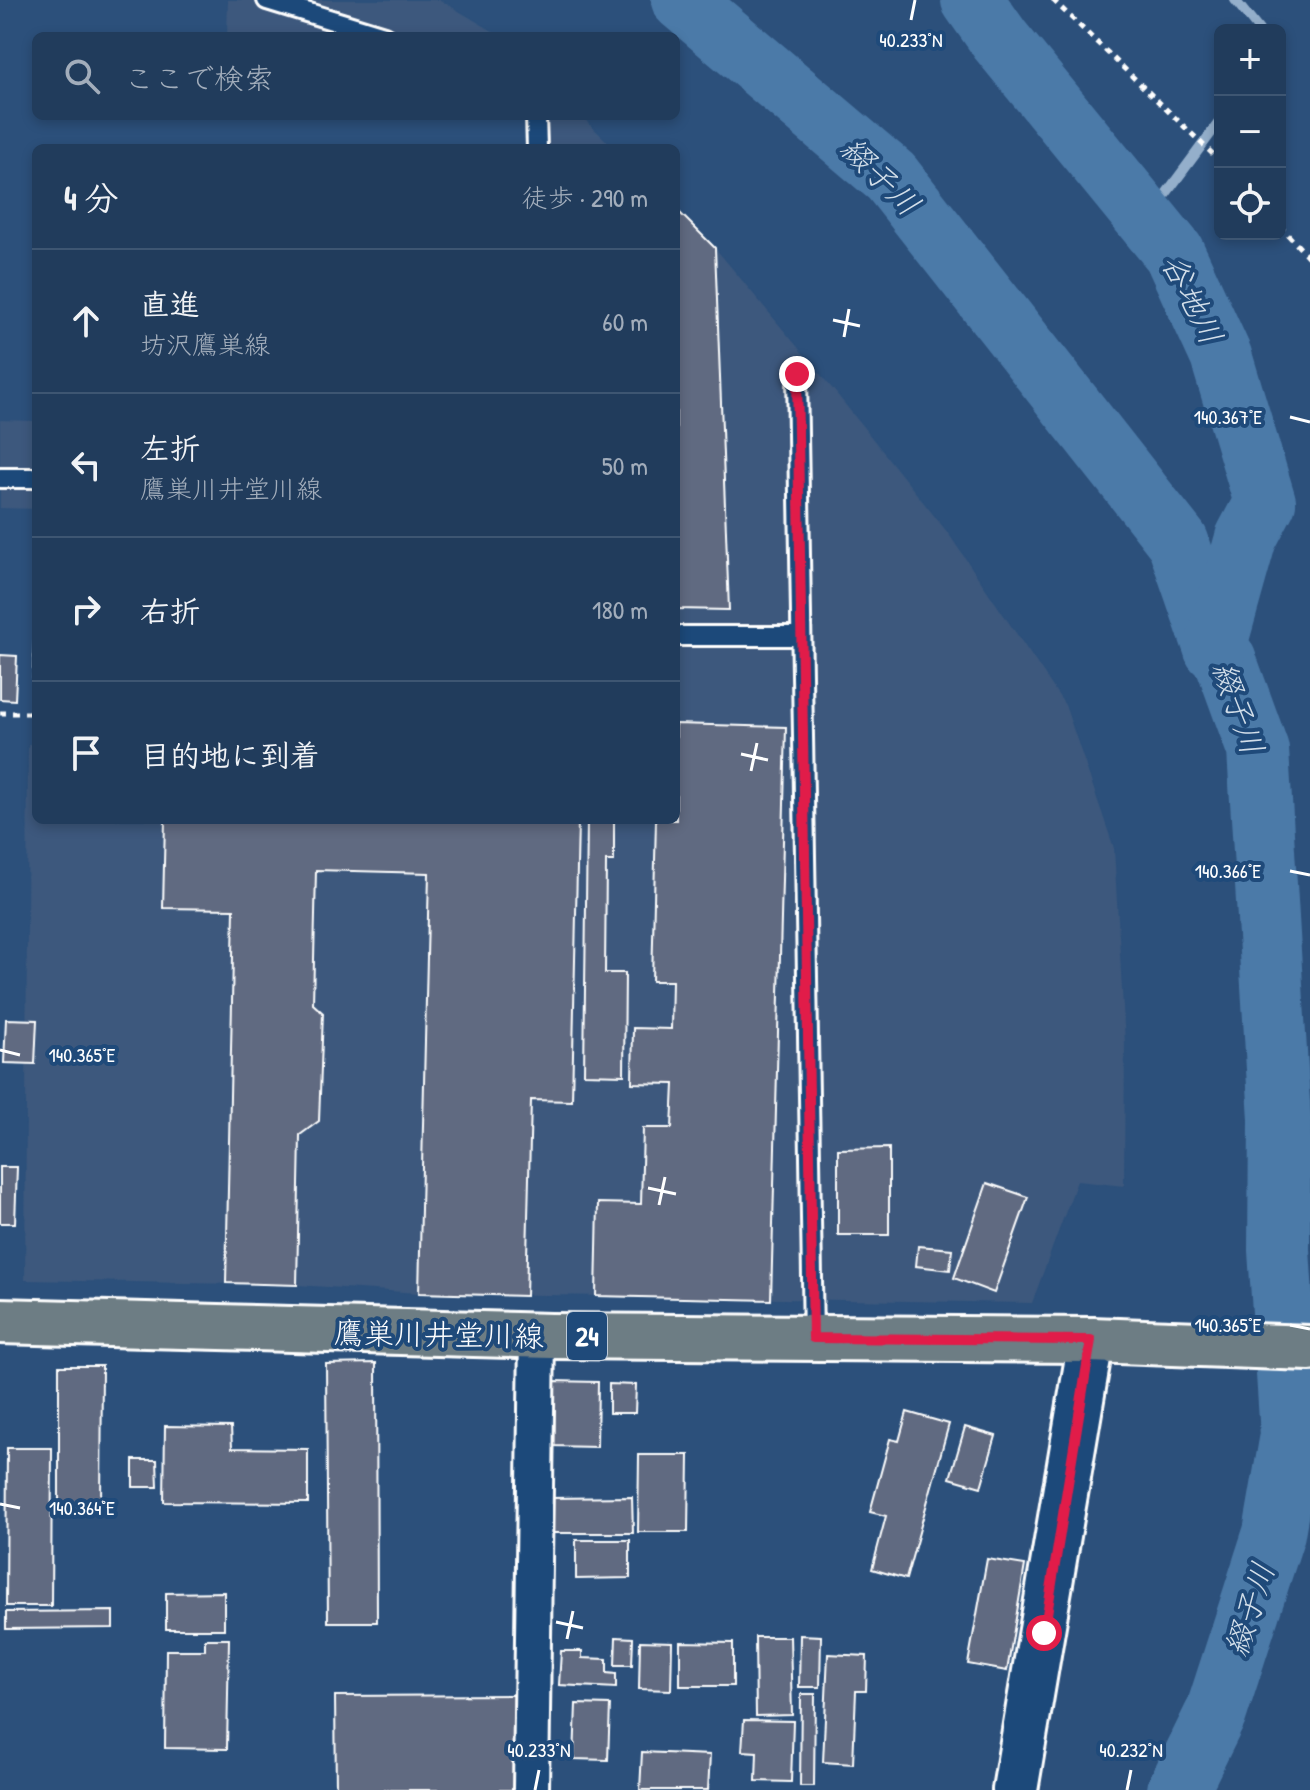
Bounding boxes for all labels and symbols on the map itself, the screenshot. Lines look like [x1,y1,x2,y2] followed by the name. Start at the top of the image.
[879,26,943,53] text: 40.233°N
[832,127,930,225] water label: 綴子川
[1153,246,1233,352] water label: 谷地川
[779,356,815,392] route end
[1194,403,1262,430] text: 140.367°E
[1203,656,1275,760] water label: 綴子川
[1195,857,1261,884] text: 140.366°E
[49,1041,116,1068] text: 140.365°E
[1195,1311,1262,1338] text: 140.365°E
[334,1312,544,1356] street label: 鷹巣川井堂川線
[567,1312,607,1360] road number: 24
[49,1494,115,1521] text: 140.364°E
[1214,1557,1284,1661] water label: 綴子川
[1026,1615,1062,1651] route start
[507,1736,571,1763] text: 40.233°N
[1099,1736,1163,1763] text: 40.232°N

